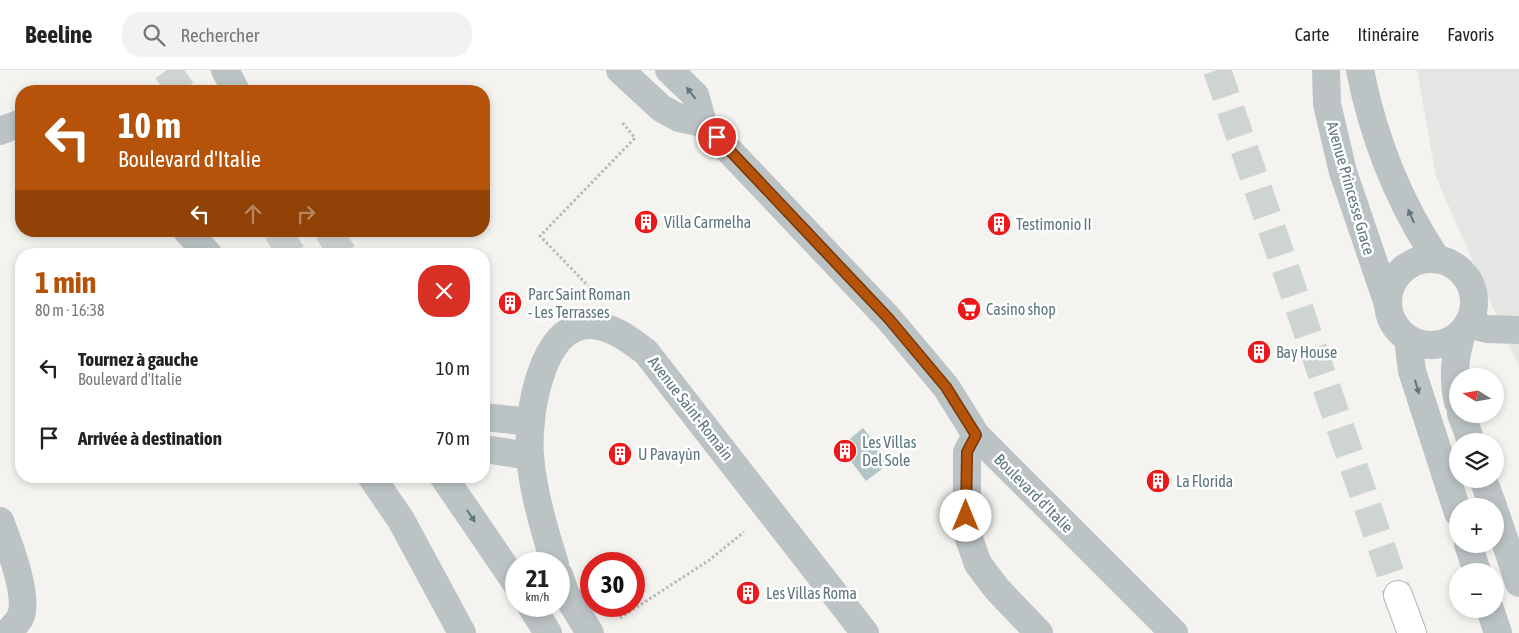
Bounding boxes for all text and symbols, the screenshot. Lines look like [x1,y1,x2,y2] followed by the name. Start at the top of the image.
[122,12,472,57] search box
[25,21,92,48] text: Beeline
[140,21,168,49] icon: search
[180,24,259,46] text: Rechercher
[1295,24,1329,45] text: Carte
[1357,24,1419,45] text: Itinéraire
[1447,24,1494,45] text: Favoris
[686,87,696,100] one-way arrow
[35,105,100,170] icon: left
[118,105,181,145] text: 10 m
[696,116,738,158] pin
[1323,119,1379,257] street label: Avenue Princesse Grace
[703,123,731,151] icon: arrive
[118,146,261,172] text: Boulevard d'Italie
[186,200,214,228] icon: left
[239,200,267,228] icon: ahead
[292,200,320,228] icon: right
[633,209,659,235] building icon: Villa Carmelha
[1407,209,1415,223] one-way arrow
[986,211,1012,237] building icon: Testimonio II
[664,213,751,231] place label: Villa Carmelha
[1016,215,1092,233] place label: Testimonio II
[35,265,96,299] text: 1 min
[418,265,470,317] button: close
[528,285,630,321] place label: Parc Saint Roman - Les Terrasses
[497,290,523,316] building icon: Parc Saint Roman - Les Terrasses
[956,296,982,322] supermarket icon: Casino shop
[986,300,1056,319] place label: Casino shop
[35,301,105,319] text: 80 m · 16:38
[1246,339,1272,365] building icon: Bay House
[1276,343,1337,362] place label: Bay House
[78,348,198,370] text: Tournez à gauche
[645,353,737,463] street label: Avenue Saint-Romain
[35,354,63,382] icon: left
[436,357,470,379] text: 10 m
[1449,368,1504,422] north arrow
[1449,368,1504,618] map controls
[78,370,182,388] text: Boulevard d'Italie
[1413,380,1421,395] one-way arrow
[35,424,63,452] icon: arrive
[78,427,222,449] text: Arrivée à destination
[436,427,470,449] text: 70 m
[862,433,917,469] place label: Les Villas Del Sole
[1449,433,1504,488] button: layers
[832,438,858,464] building icon: Les Villas Del Sole
[607,441,633,467] building icon: U Pavayùn
[638,445,701,464] place label: U Pavayùn
[991,450,1077,536] street label: Boulevard d'Italie
[1145,468,1171,494] building icon: La Florida
[1176,472,1233,490] place label: La Florida
[939,489,991,541] position arrow
[1449,498,1504,553] button: +
[466,510,476,523] one-way arrow
[580,552,645,617] speed limit sign: 30
[1449,563,1504,618] button: −
[526,564,549,592] text: 21
[735,580,761,606] building icon: Les Villas Roma
[766,584,857,602] place label: Les Villas Roma
[526,590,549,604] text: km/h

